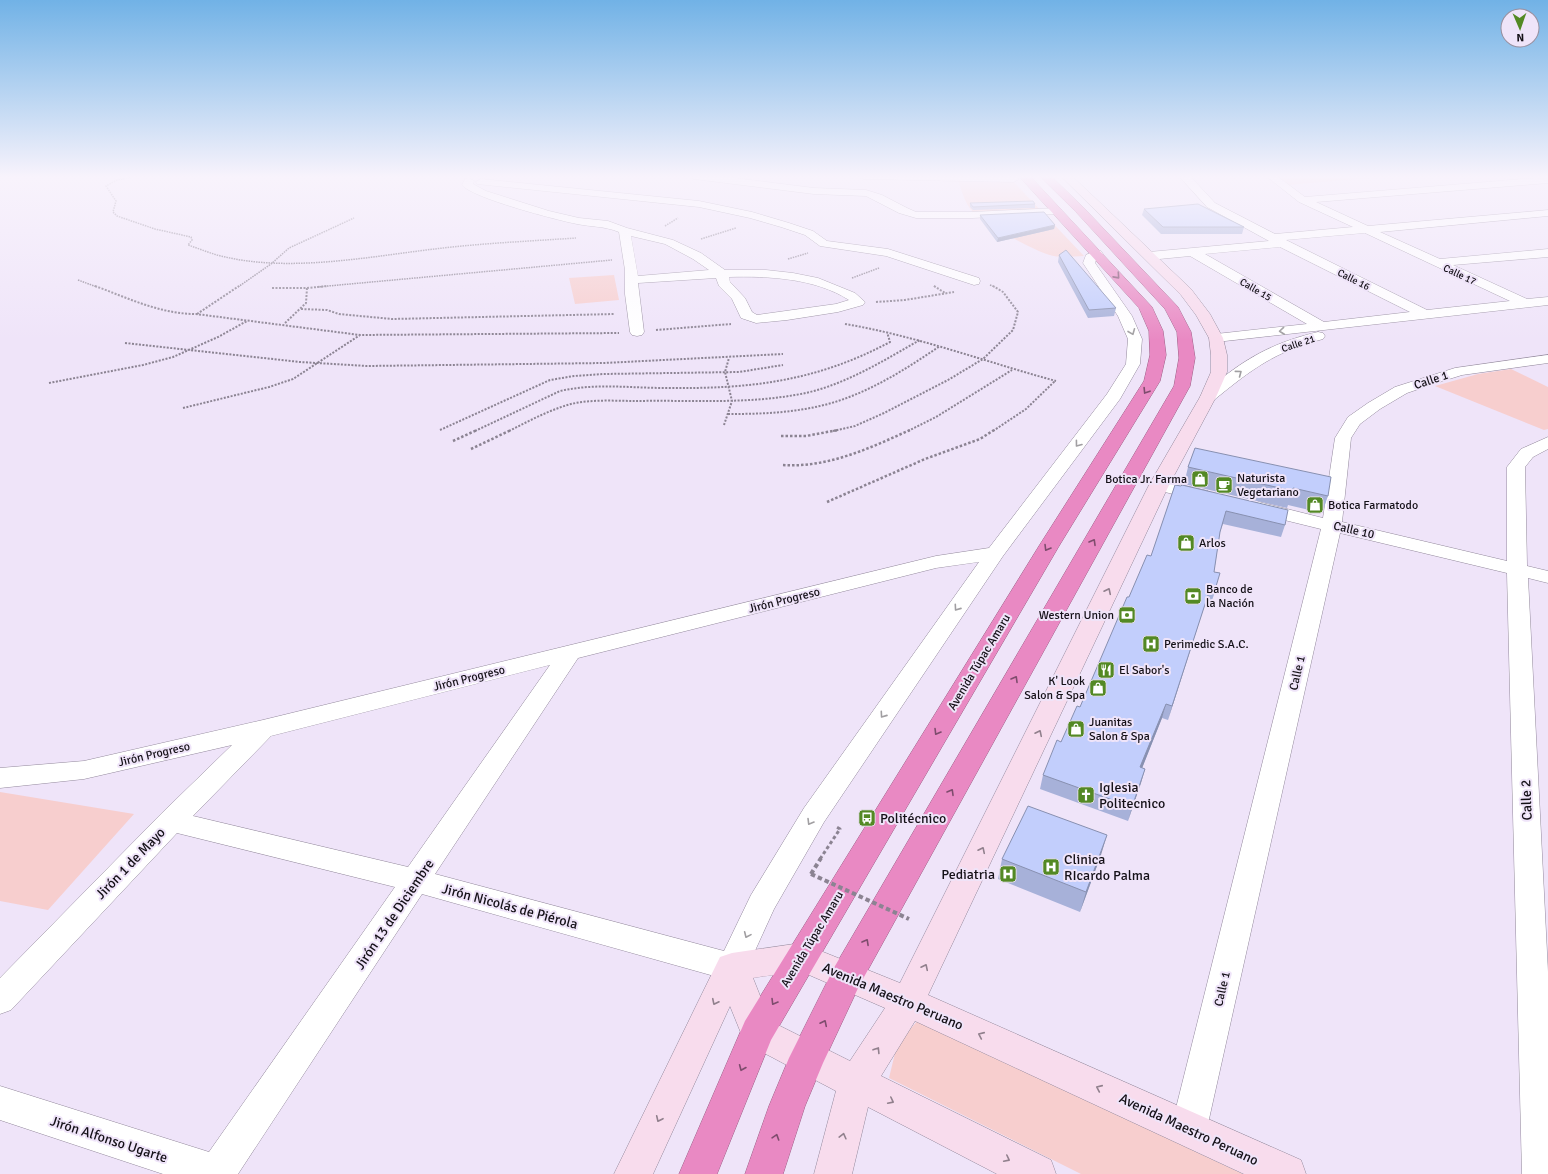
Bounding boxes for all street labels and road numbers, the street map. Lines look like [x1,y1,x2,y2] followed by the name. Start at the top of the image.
[1441,262,1478,288] street label: Calle 17
[1335,267,1372,293] street label: Calle 16
[1237,276,1274,304] street label: Calle 15
[1280,333,1317,355] street label: Calle 21
[1412,368,1450,393] street label: Calle 1
[1332,518,1376,542] street label: Calle 10
[747,584,822,617] street label: Jirón Progreso
[945,611,1014,713] street label: Avenida Túpac Amaru
[1286,654,1309,692] street label: Calle 1
[432,662,507,695] street label: Jirón Progreso
[117,739,192,770] street label: Jirón Progreso
[1517,779,1536,821] street label: Calle 2
[92,824,169,903] street label: Jirón 1 de Mayo
[351,856,438,973] street label: Jirón 13 de Diciembre
[440,880,580,933] street label: Jirón Nicolás de Piérola
[778,888,847,990] street label: Avenida Túpac Amaru
[820,959,966,1034] street label: Avenida Maestro Peruano
[1211,970,1234,1008] street label: Calle 1
[1117,1090,1261,1169] street label: Avenida Maestro Peruano
[48,1112,170,1166] street label: Jirón Alfonso Ugarte

